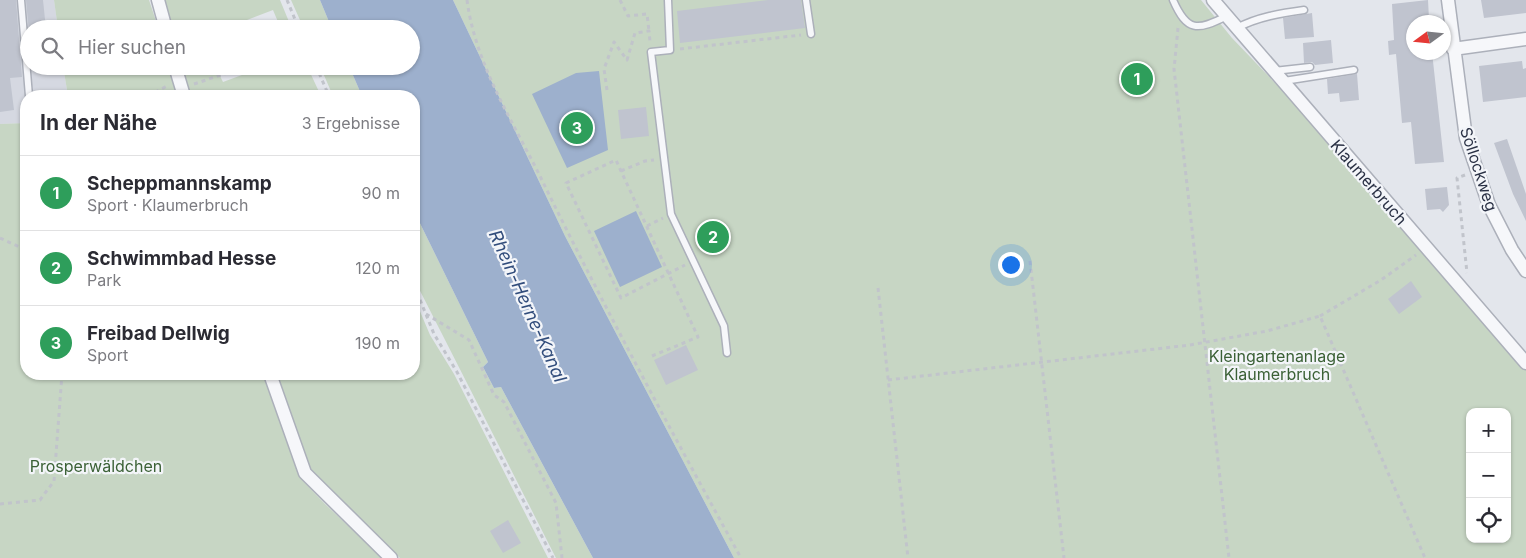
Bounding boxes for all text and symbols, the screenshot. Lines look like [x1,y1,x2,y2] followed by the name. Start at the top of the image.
[1406,15,1451,60] north arrow
[20,20,420,75] search box
[38,34,66,62] icon: search
[78,36,186,59] text: Hier suchen
[1121,60,1153,98] pin: 1
[561,109,593,147] pin: 3
[40,110,157,135] text: In der Nähe
[302,113,400,133] text: 3 Ergebnisse
[1456,125,1502,213] street label: Söllockweg
[1326,135,1412,229] street label: Klaumerbruch
[87,172,272,195] text: Scheppmannskamp
[53,183,59,203] text: 1
[361,183,400,203] text: 90 m
[87,195,248,215] text: Sport · Klaumerbruch
[697,218,729,256] pin: 2
[485,227,571,386] water label: Rhein-Herne-Kanal
[87,247,276,270] text: Schwimmbad Hesse
[998,252,1024,278] your location
[51,258,61,278] text: 2
[355,258,400,278] text: 120 m
[87,270,121,290] text: Park
[87,322,230,345] text: Freibad Dellwig
[51,333,61,353] text: 3
[355,333,400,353] text: 190 m
[87,345,128,365] text: Sport
[1209,346,1345,384] park label: Kleingartenanlage Klaumerbruch
[1466,408,1511,543] map controls
[1466,408,1511,453] button: +
[1466,453,1511,498] button: −
[30,456,162,476] park label: Prosperwäldchen
[1466,498,1511,543] button: locate

